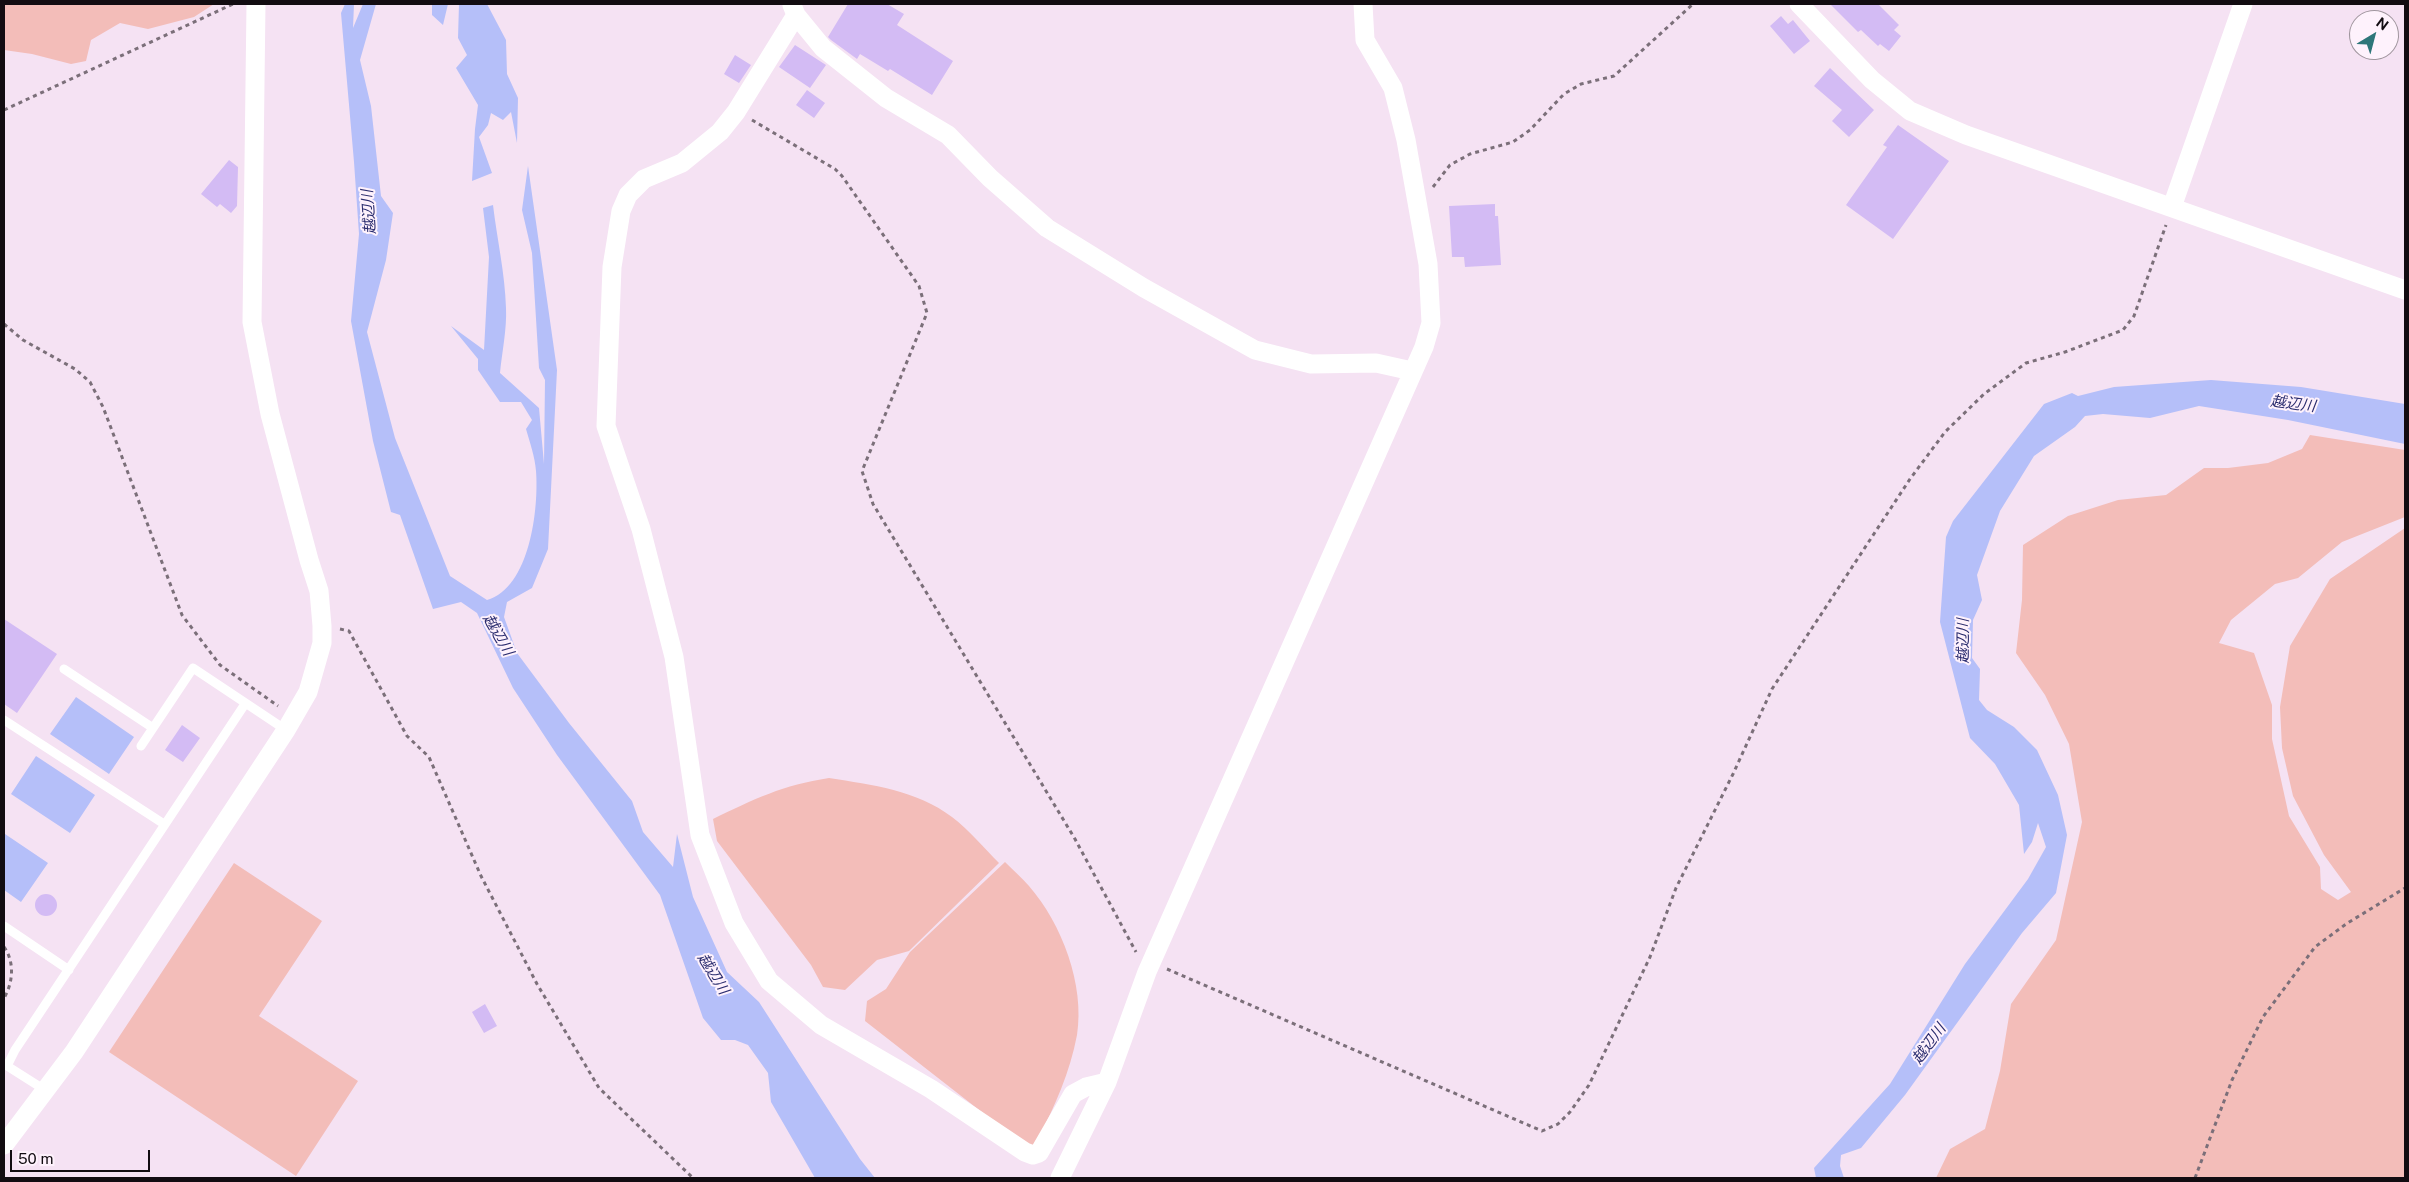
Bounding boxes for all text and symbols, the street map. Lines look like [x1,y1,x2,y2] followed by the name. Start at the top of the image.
[2349,10,2399,60] north arrow
[2373,14,2392,33] text: N
[358,189,380,235] water label: 越辺川
[2270,392,2316,416] water label: 越辺川
[479,611,517,659] water label: 越辺川
[1954,619,1972,663] water label: 越辺川
[693,950,733,998] water label: 越辺川
[1908,1021,1950,1067] water label: 越辺川
[12,1140,152,1172] scale bar
[18,1150,53,1167] text: 50 m

